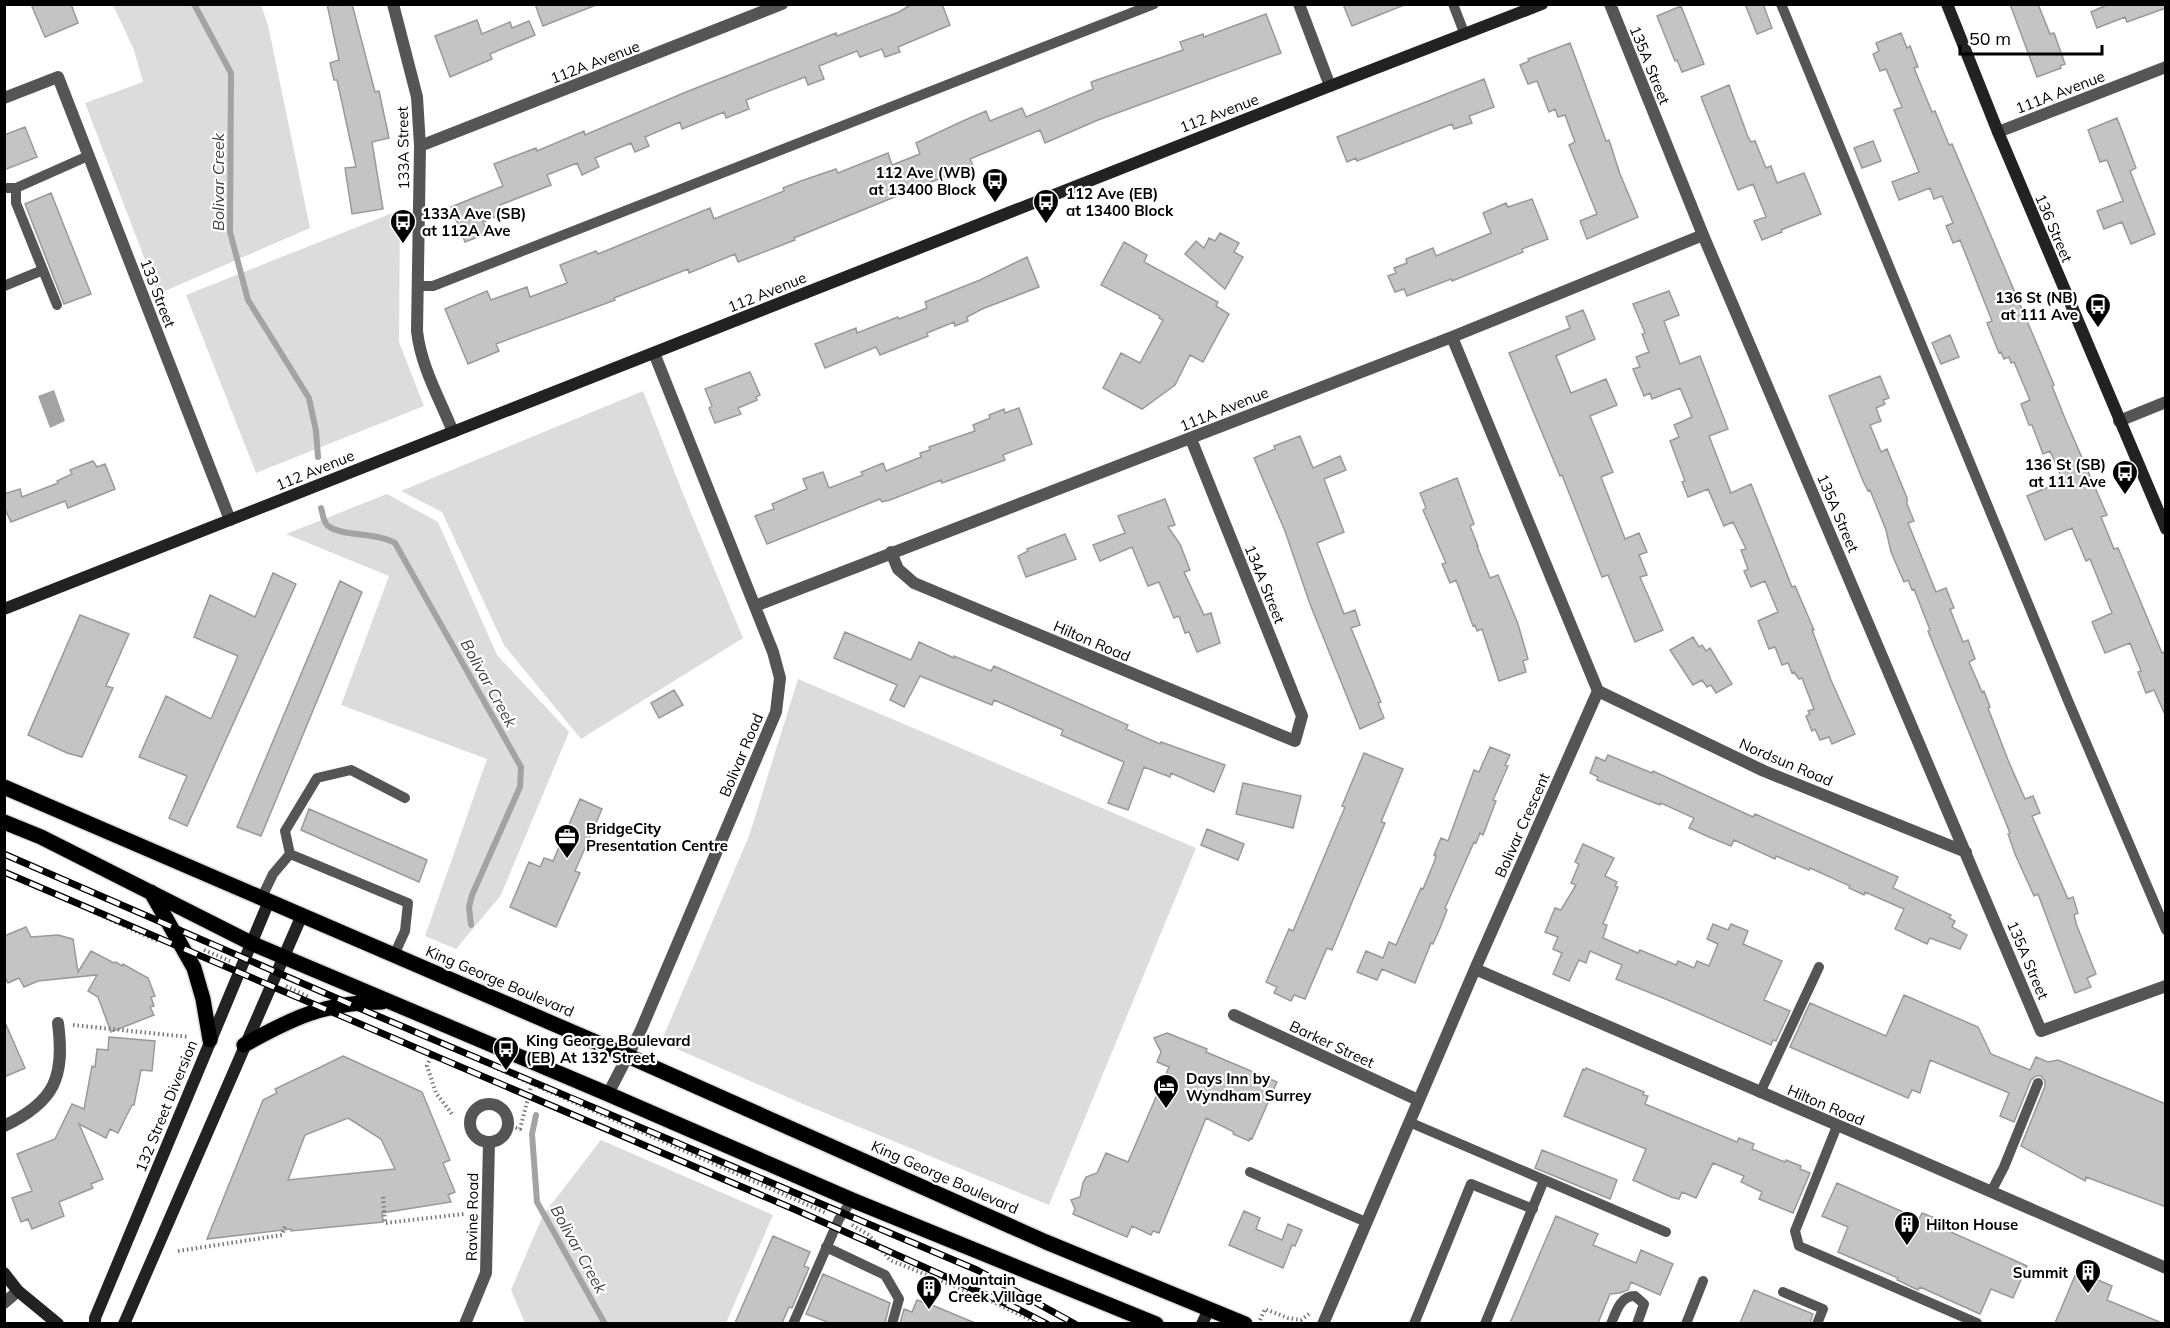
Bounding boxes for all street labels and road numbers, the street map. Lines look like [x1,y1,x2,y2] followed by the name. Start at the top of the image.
[1626,23,1674,107] street label: 135A Street
[548,36,642,88] street label: 112A Avenue
[2013,66,2107,118] street label: 111A Avenue
[1177,89,1261,137] street label: 112 Avenue
[393,106,413,190] street label: 133A Street
[2031,191,2077,265] street label: 136 Street
[136,256,180,330] street label: 133 Street
[725,268,809,316] street label: 112 Avenue
[1177,383,1271,435] street label: 111A Avenue
[273,446,357,494] street label: 112 Avenue
[1813,471,1863,555] street label: 135A Street
[1241,542,1289,626] street label: 134A Street
[1051,616,1133,666] street label: Hilton Road
[715,710,767,800] street label: Bolivar Road
[1736,734,1836,790] street label: Nordsun Road
[1490,770,1554,880] street label: Bolivar Crescent
[2003,918,2053,1002] street label: 135A Street
[423,941,577,1021] street label: King George Boulevard
[1287,1016,1377,1072] street label: Barker Street
[131,1037,201,1175] street label: 132 Street Diversion
[1785,1080,1867,1130] street label: Hilton Road
[868,1136,1022,1218] street label: King George Boulevard
[462,1173,482,1261] street label: Ravine Road

